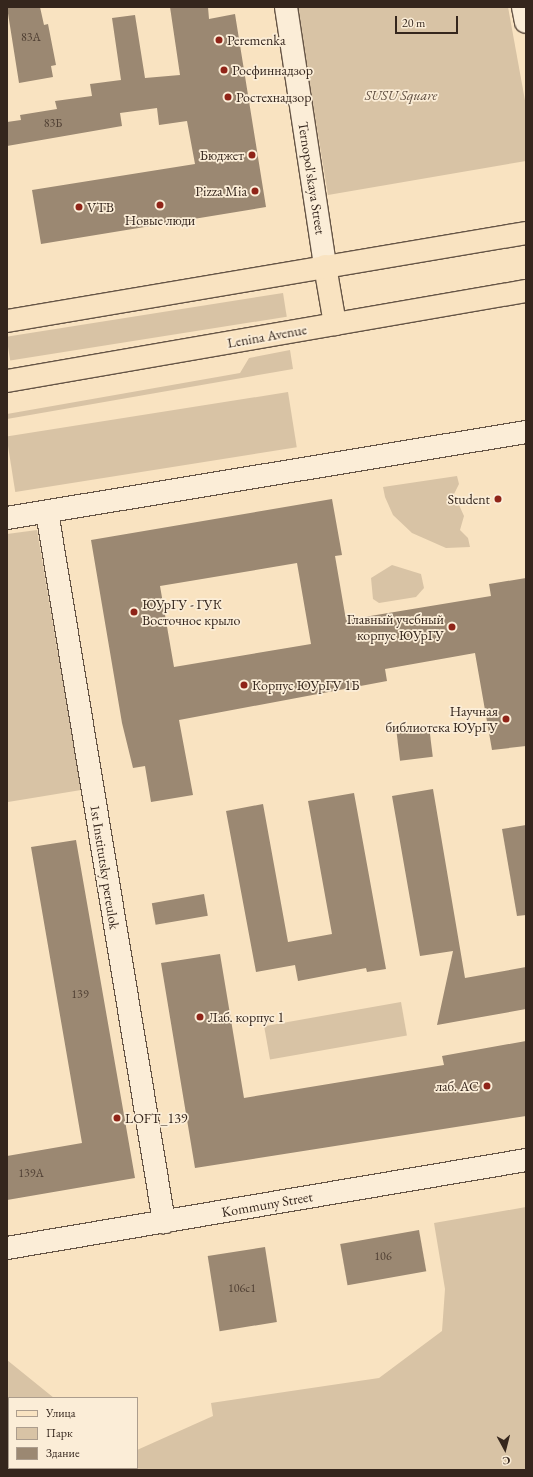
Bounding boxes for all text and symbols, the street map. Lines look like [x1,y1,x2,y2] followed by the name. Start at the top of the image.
[397,8,460,34] scale bar
[402,15,425,31] text: 20 m
[21,31,41,45] house number: 83А
[227,32,286,48] place label: Peremenka
[214,35,224,45] marker: Peremenka
[232,62,313,78] place label: Росфиннадзор
[219,65,229,75] marker: Росфиннадзор
[365,87,437,103] park label: SUSU Square
[236,89,311,105] place label: Ростехнадзор
[223,92,233,102] marker: Ростехнадзор
[44,117,62,131] house number: 83Б
[295,120,329,236] street label: Ternopol'skaya Street
[200,147,244,163] place label: Бюджет
[247,150,257,160] marker: Бюджет
[195,183,247,199] place label: Pizza Mia
[250,186,260,196] marker: Pizza Mia
[87,199,114,215] place label: VTB
[155,200,165,210] marker: Новые люди
[74,202,84,212] marker: VTB
[125,212,195,228] place label: Новые люди
[226,321,308,351] street label: Lenina Avenue
[447,491,490,507] place label: Student
[493,494,503,504] marker: Student
[142,596,240,628] place label: ЮУрГУ - ГУК Восточное крыло
[129,607,139,617] marker: ЮУрГУ - ГУК Восточное крыло
[347,611,444,644] place label: Главный учебный корпус ЮУрГУ
[447,622,457,632] marker: Главный учебный корпус ЮУрГУ
[252,677,359,693] place label: Корпус ЮУрГУ 1Б
[239,680,249,690] marker: Корпус ЮУрГУ 1Б
[385,703,498,736] place label: Научная библиотека ЮУрГУ
[501,714,511,724] marker: Научная библиотека ЮУрГУ
[87,803,123,931] street label: 1st Institutsky pereulok
[71,988,89,1002] house number: 139
[208,1009,284,1025] place label: Лаб. корпус 1
[195,1012,205,1022] marker: Лаб. корпус 1
[435,1078,479,1094] place label: лаб. АС
[482,1081,492,1091] marker: лаб. АС
[125,1110,188,1126] place label: LOFT_139
[112,1113,122,1123] marker: LOFT_139
[18,1167,44,1181] house number: 139А
[220,1188,314,1220] street label: Kommuny Street
[374,1250,392,1264] house number: 106
[228,1282,256,1296] house number: 106с1
[8,1397,138,1469] legend
[46,1405,76,1421] text: Улица
[46,1425,73,1441] text: Парк
[485,1429,525,1469] north arrow
[46,1445,80,1461] text: Здание
[502,1453,511,1468] text: С

